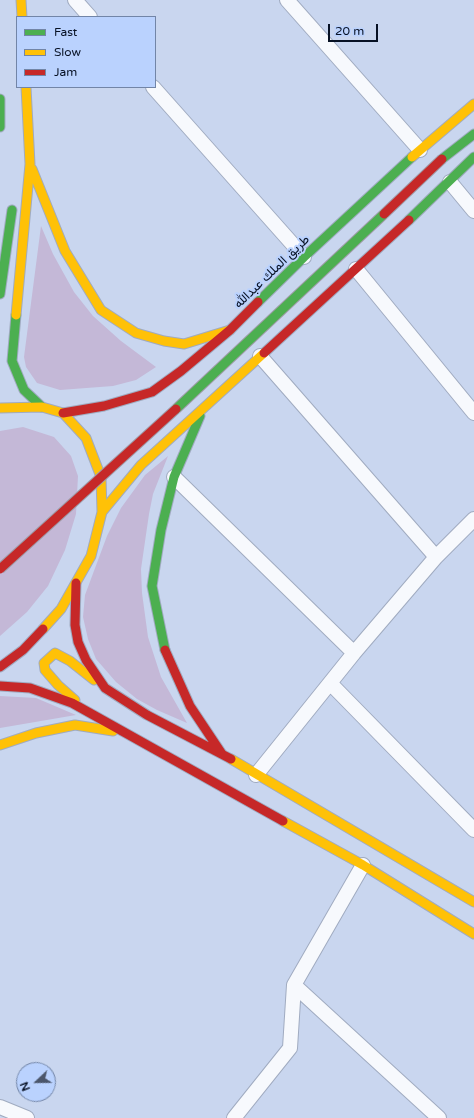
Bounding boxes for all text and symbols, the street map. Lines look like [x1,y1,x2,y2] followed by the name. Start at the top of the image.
[16,16,156,88] legend
[330,16,380,42] scale bar
[335,24,364,38] text: 20 m
[54,25,77,39] text: Fast
[54,45,81,59] text: Slow
[54,65,77,79] text: Jam
[231,232,313,312] street label: طريق الملك عبدالله
[16,1062,56,1102] north arrow
[18,1080,33,1093] text: N

